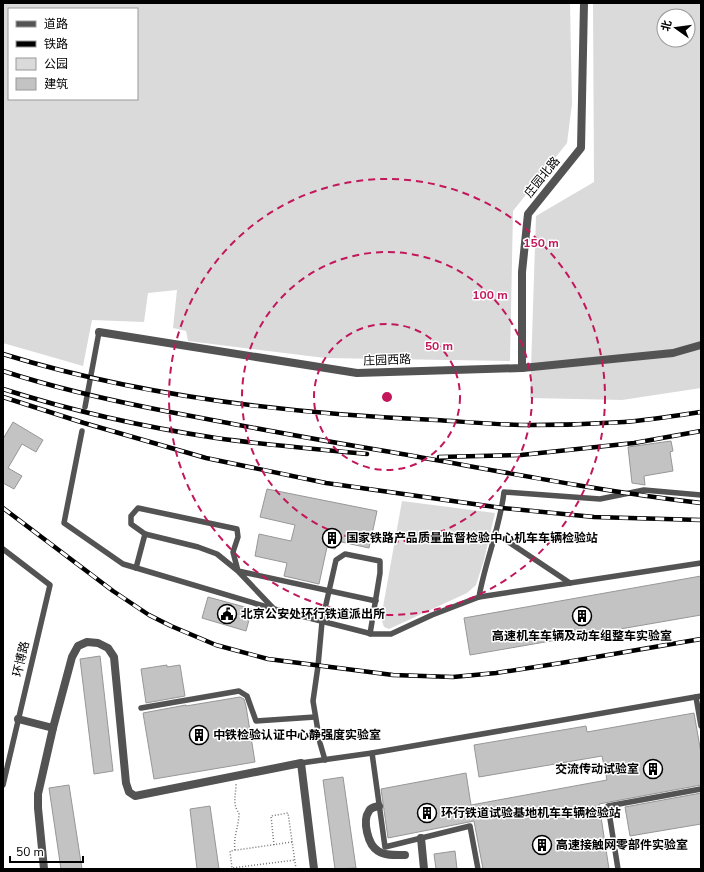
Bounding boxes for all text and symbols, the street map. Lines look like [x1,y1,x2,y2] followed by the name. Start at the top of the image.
[8,8,138,100] legend
[656,8,696,48] north arrow
[44,16,68,32] text: 道路
[658,19,675,33] text: 北
[44,36,68,52] text: 铁路
[44,56,68,72] text: 公园
[44,76,68,92] text: 建筑
[521,153,563,201] street label: 庄园北路
[523,235,559,251] text: 150 m
[472,287,508,303] text: 100 m
[425,338,453,354] text: 50 m
[363,351,411,369] street label: 庄园西路
[380,390,394,404] centre of rings
[321,527,343,549] building icon: 国家铁路产品质量监督检验中心机车车辆检验站
[346,530,598,546] place label: 国家铁路产品质量监督检验中心机车车辆检验站
[216,603,238,625] public building icon: 北京公安处环行铁道派出所
[571,605,593,627] building icon: 高速机车车辆及动车组整车实验室
[241,606,385,622] place label: 北京公安处环行铁道派出所
[492,628,672,644] place label: 高速机车车辆及动车组整车实验室
[9,640,33,678] street label: 环博路
[188,724,210,746] building icon: 中铁检验认证中心静强度实验室
[213,727,381,743] place label: 中铁检验认证中心静强度实验室
[642,758,664,780] building icon: 交流传动试验室
[555,761,639,777] place label: 交流传动试验室
[416,802,438,824] building icon: 环行铁道试验基地机车车辆检验站
[441,805,621,821] place label: 环行铁道试验基地机车车辆检验站
[531,834,553,856] building icon: 高速接触网零部件实验室
[556,837,688,853] place label: 高速接触网零部件实验室
[10,838,83,864] scale bar
[16,844,44,860] text: 50 m

